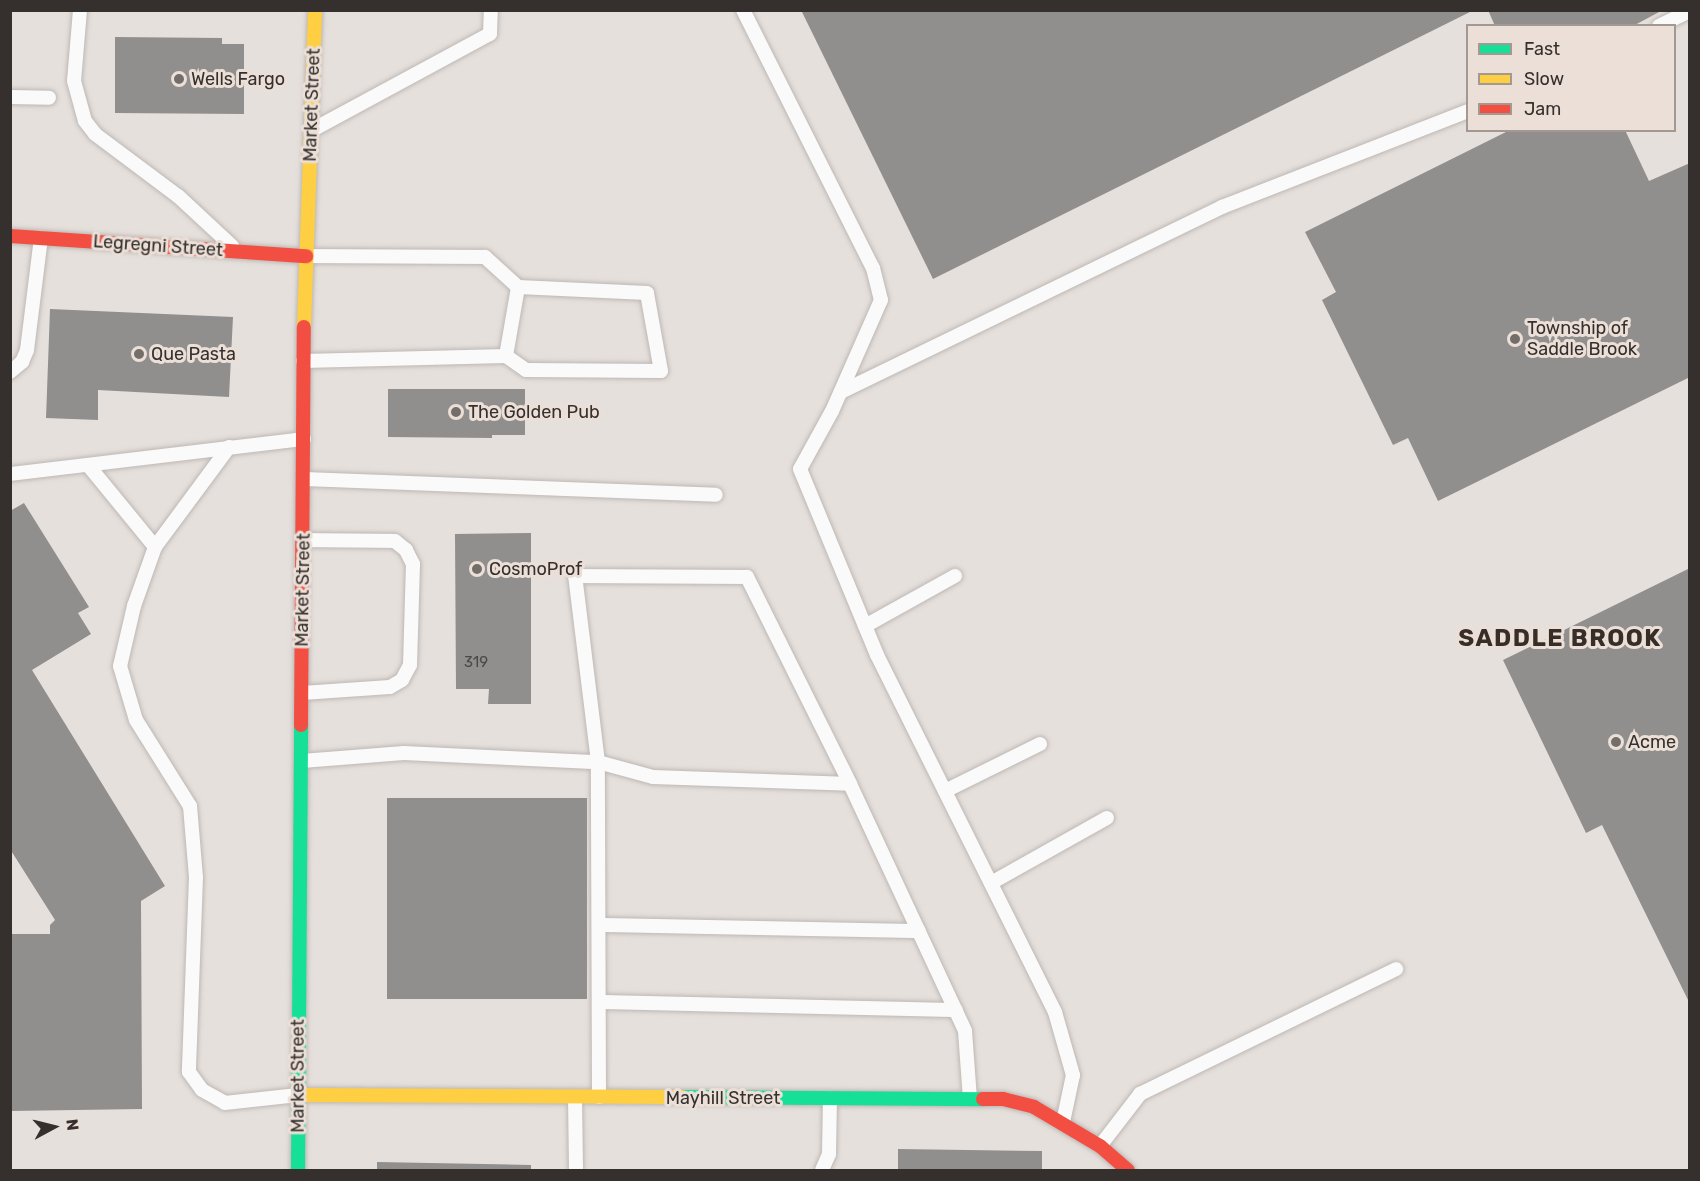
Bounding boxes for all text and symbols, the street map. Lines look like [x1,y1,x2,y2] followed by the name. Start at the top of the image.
[1466,24,1676,132] legend
[1524,38,1560,60] text: Fast
[299,48,325,162] street label: Market Street
[191,68,285,90] place label: Wells Fargo
[1524,68,1564,90] text: Slow
[172,72,186,86] marker: Wells Fargo
[1524,98,1561,120] text: Jam
[92,231,224,261] street label: Legregni Street
[1527,318,1637,360] place label: Township of Saddle Brook
[1508,332,1522,346] marker: Township of Saddle Brook
[151,343,236,365] place label: Que Pasta
[132,347,146,361] marker: Que Pasta
[468,401,600,423] place label: The Golden Pub
[449,405,463,419] marker: The Golden Pub
[291,533,315,647] street label: Market Street
[489,558,582,580] place label: CosmoProf
[470,562,484,576] marker: CosmoProf
[1458,625,1662,653] district label: SADDLE BROOK
[464,654,488,672] house number: 319
[1628,731,1676,753] place label: Acme
[1609,735,1623,749] marker: Acme
[287,1019,309,1133] street label: Market Street
[666,1087,780,1109] street label: Mayhill Street
[24,1097,84,1157] north arrow
[62,1118,82,1132] text: N

